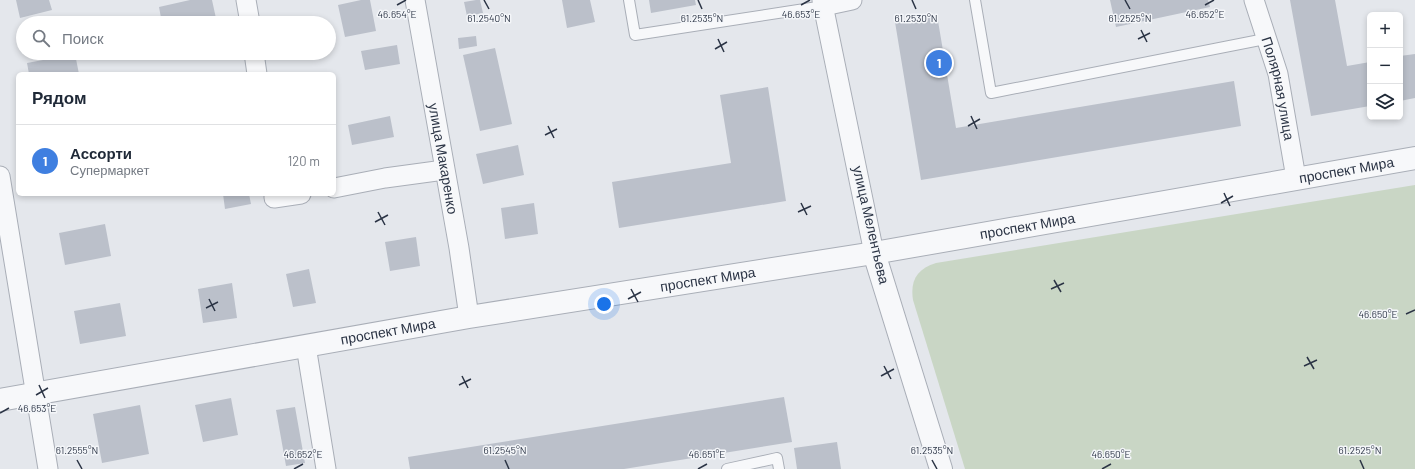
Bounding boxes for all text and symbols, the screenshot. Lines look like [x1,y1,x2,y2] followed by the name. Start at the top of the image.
[377,8,417,20] text: 46.654°E
[782,8,820,20] text: 46.653°E
[1186,8,1224,20] text: 46.652°E
[467,12,511,24] text: 61.2540°N
[681,12,723,24] text: 61.2535°N
[894,12,938,24] text: 61.2530°N
[1109,12,1151,24] text: 61.2525°N
[1367,12,1403,120] map controls
[1367,12,1403,48] button: +
[16,16,336,60] search box
[30,27,52,49] icon: search
[62,29,104,47] text: Поиск
[1258,35,1298,142] street label: Полярная улица
[926,48,952,78] pin: 1
[1367,48,1403,84] button: −
[1367,84,1403,120] button: layers
[32,87,87,107] text: Рядом
[425,102,462,216] street label: улица Макаренко
[70,144,132,162] text: Ассорти
[43,153,47,169] text: 1
[288,153,320,169] text: 120 m
[1298,153,1395,186] street label: проспект Мира
[70,162,149,178] text: Супермаркет
[850,164,893,286] street label: улица Мелентьева
[978,209,1076,242] street label: проспект Мира
[659,263,757,295] street label: проспект Мира
[594,294,614,314] your location
[1358,308,1398,320] text: 46.650°E
[339,314,437,348] street label: проспект Мира
[18,402,56,414] text: 46.653°E
[56,444,98,456] text: 61.2555°N
[484,444,526,456] text: 61.2545°N
[911,444,953,456] text: 61.2535°N
[1339,444,1381,456] text: 61.2525°N
[284,448,322,460] text: 46.652°E
[689,448,725,460] text: 46.651°E
[1091,448,1131,460] text: 46.650°E

